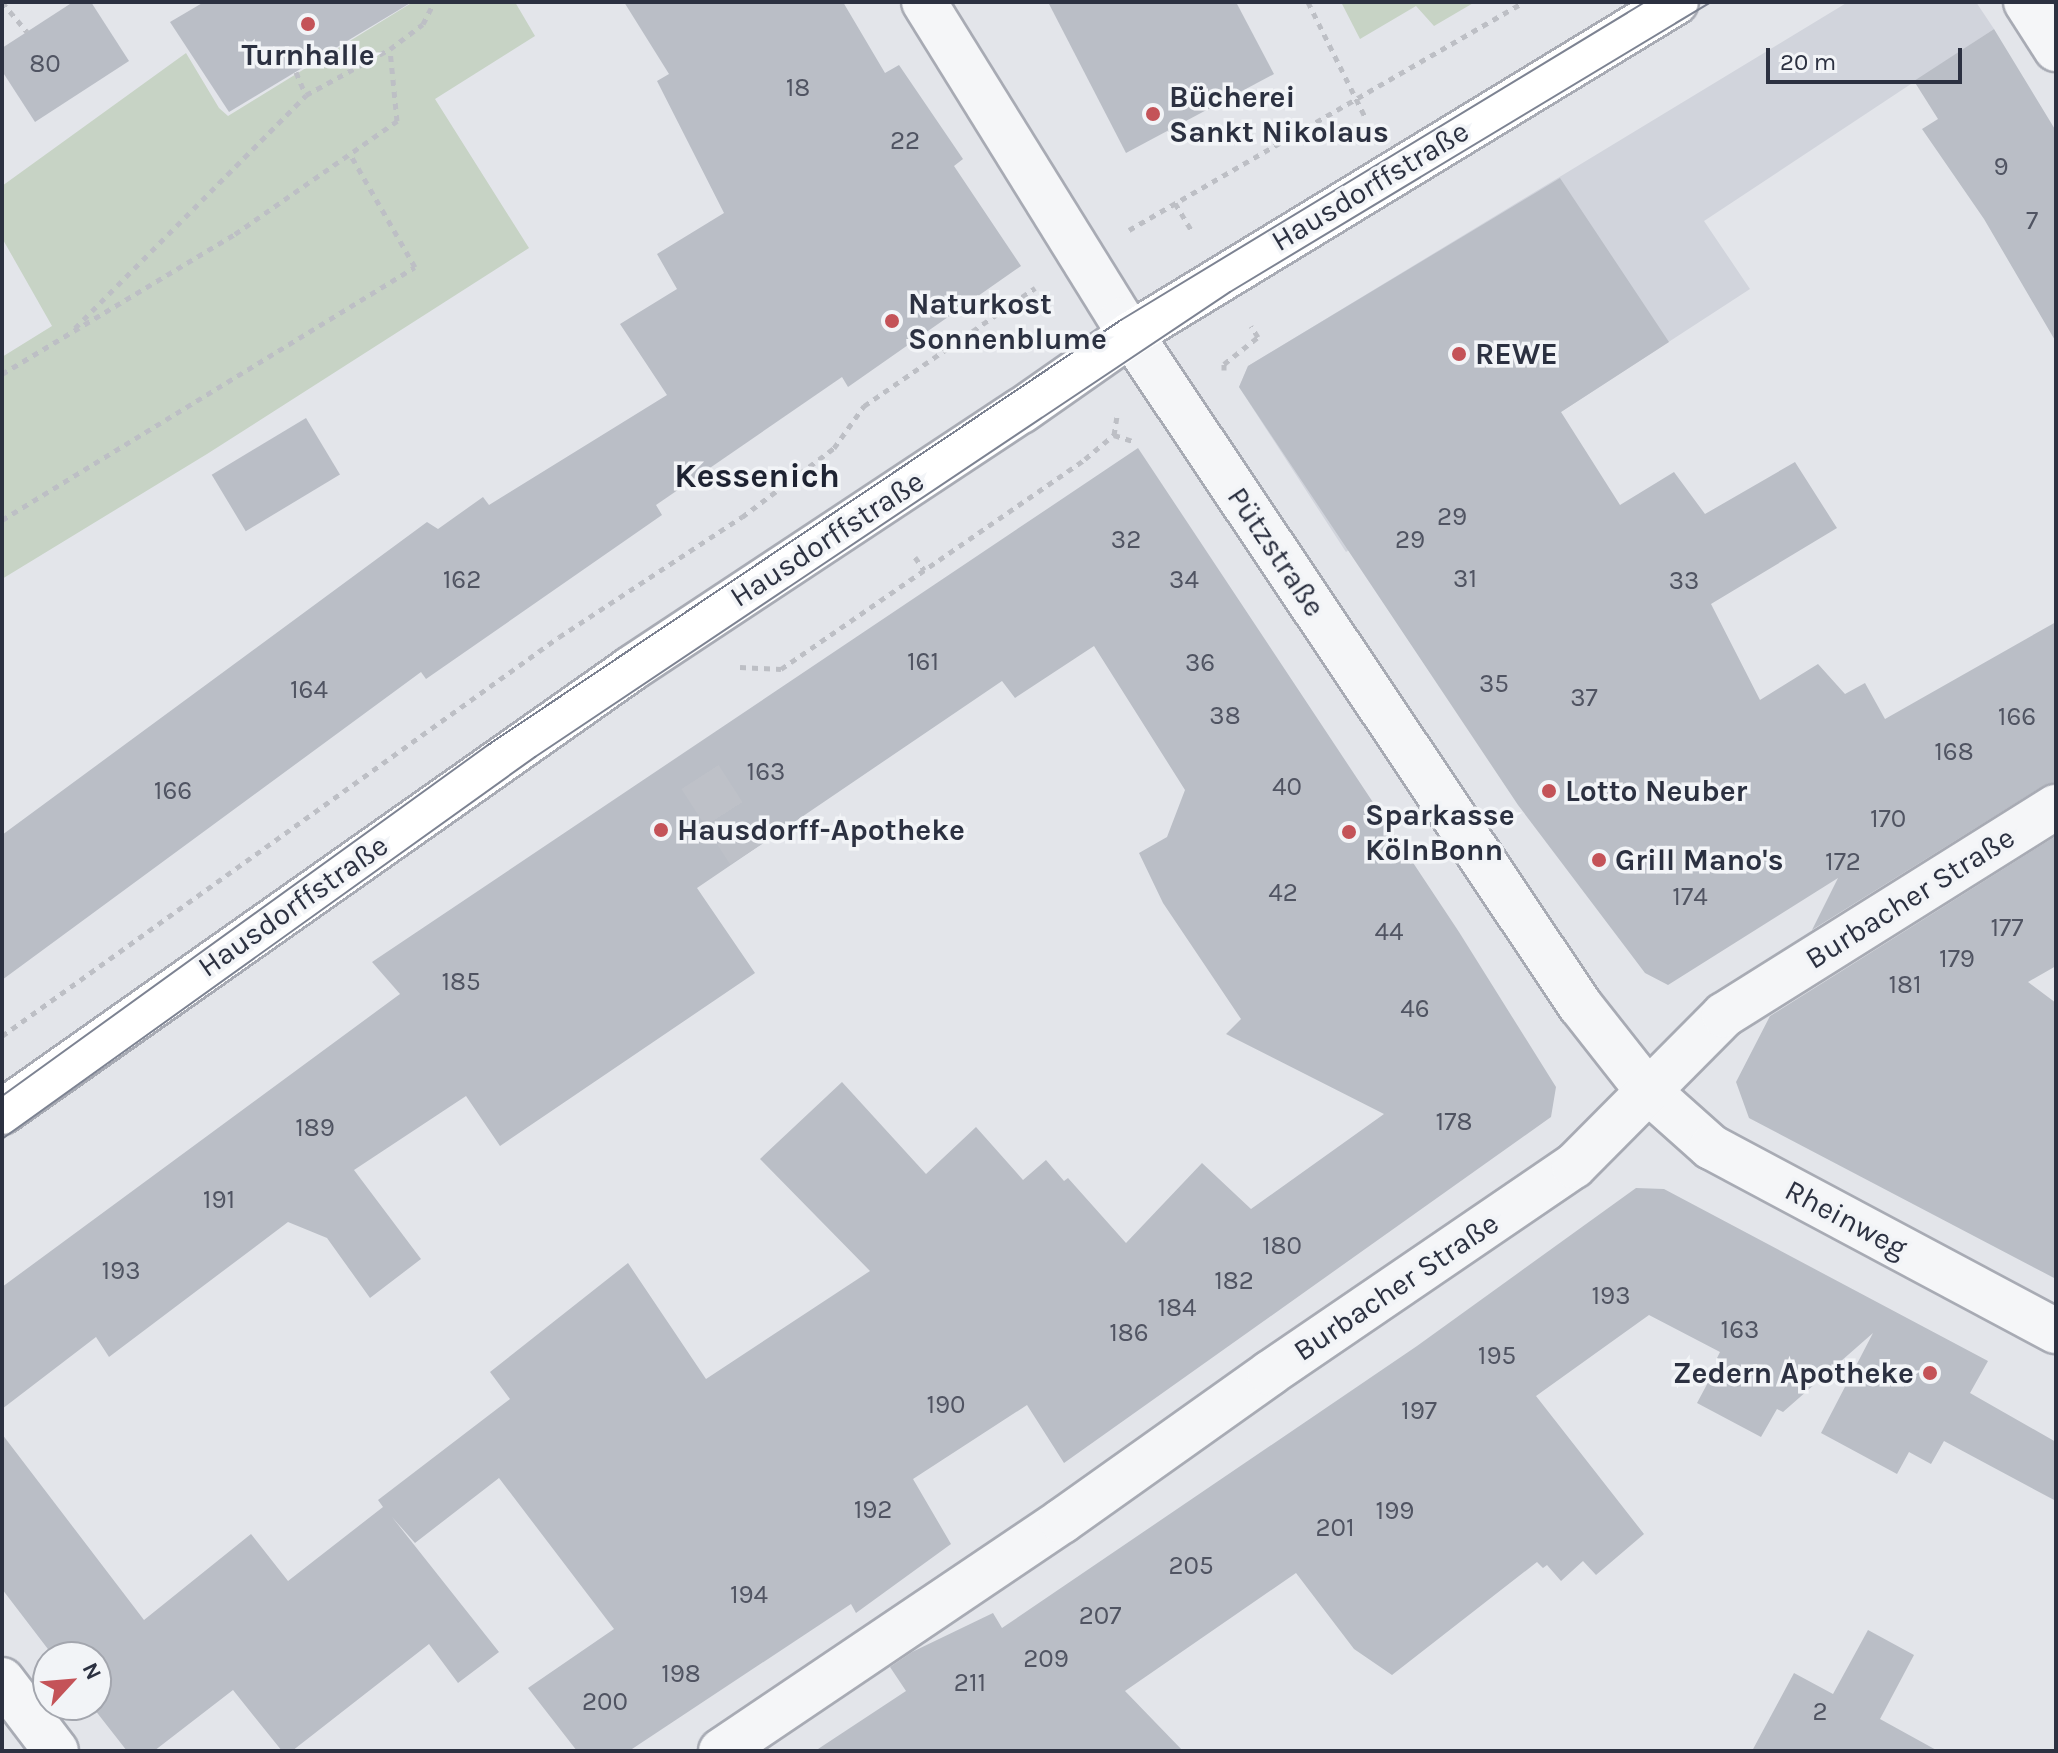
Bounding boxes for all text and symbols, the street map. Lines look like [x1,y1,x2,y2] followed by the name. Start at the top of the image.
[299,15,317,33] marker: Turnhalle
[1770,32,1966,82] scale bar
[241,37,375,73] place label: Turnhalle
[29,48,61,80] house number: 80
[1780,48,1836,76] text: 20 m
[786,72,810,104] house number: 18
[1169,79,1389,150] place label: Bücherei Sankt Nikolaus
[1144,105,1162,123] marker: Bücherei Sankt Nikolaus
[1265,113,1475,259] street label: Hausdorffstraße
[890,125,920,157] house number: 22
[1993,151,2009,183] house number: 9
[2026,205,2038,237] house number: 7
[908,286,1107,356] place label: Naturkost Sonnenblume
[883,312,901,330] marker: Naturkost Sonnenblume
[1475,336,1558,372] place label: REWE
[1450,345,1468,363] marker: REWE
[674,457,840,497] district label: Kessenich
[723,463,931,615] street label: Hausdorffstraße
[1220,480,1332,624] street label: Pützstraße
[1437,501,1467,533] house number: 29
[1111,524,1141,556] house number: 32
[1395,524,1425,556] house number: 29
[1453,563,1477,595] house number: 31
[443,564,481,596] house number: 162
[1169,564,1199,596] house number: 34
[1669,565,1699,597] house number: 33
[907,646,939,678] house number: 161
[1185,647,1215,679] house number: 36
[1479,668,1509,700] house number: 35
[290,674,328,706] house number: 164
[1570,682,1598,714] house number: 37
[1209,700,1241,732] house number: 38
[1998,701,2036,733] house number: 166
[1934,736,1974,768] house number: 168
[747,756,785,788] house number: 163
[1272,771,1302,803] house number: 40
[1565,773,1747,809] place label: Lotto Neuber
[154,775,192,807] house number: 166
[1540,782,1558,800] marker: Lotto Neuber
[1365,797,1515,868] place label: Sparkasse KölnBonn
[1870,803,1906,835] house number: 170
[677,812,965,848] place label: Hausdorff-Apotheke
[1799,819,2021,977] street label: Burbacher Straße
[652,821,670,839] marker: Hausdorff-Apotheke
[1340,823,1358,841] marker: Sparkasse KölnBonn
[191,827,395,985] street label: Hausdorffstraße
[1615,842,1783,878] place label: Grill Mano's
[1825,846,1861,878] house number: 172
[1590,851,1608,869] marker: Grill Mano's
[1268,877,1298,909] house number: 42
[1672,881,1708,913] house number: 174
[1990,912,2024,944] house number: 177
[1374,916,1404,948] house number: 44
[1939,943,1975,975] house number: 179
[441,966,481,998] house number: 185
[1888,969,1922,1001] house number: 181
[1400,993,1430,1025] house number: 46
[1436,1106,1472,1138] house number: 178
[295,1112,335,1144] house number: 189
[1779,1172,1913,1266] street label: Rheinweg
[203,1184,235,1216] house number: 191
[1287,1205,1505,1369] street label: Burbacher Straße
[1262,1230,1302,1262] house number: 180
[101,1255,141,1287] house number: 193
[1214,1265,1254,1297] house number: 182
[1591,1280,1631,1312] house number: 193
[1157,1292,1197,1324] house number: 184
[1721,1314,1759,1346] house number: 163
[1109,1317,1149,1349] house number: 186
[1478,1340,1516,1372] house number: 195
[1673,1355,1914,1391] place label: Zedern Apotheke
[1921,1364,1939,1382] marker: Zedern Apotheke
[926,1389,966,1421] house number: 190
[1401,1395,1437,1427] house number: 197
[854,1494,892,1526] house number: 192
[1376,1495,1414,1527] house number: 199
[1315,1512,1355,1544] house number: 201
[1168,1550,1214,1582] house number: 205
[730,1579,768,1611] house number: 194
[1079,1600,1121,1632] house number: 207
[32,1641,112,1721] north arrow
[1023,1643,1069,1675] house number: 209
[661,1658,701,1690] house number: 198
[77,1659,107,1684] text: N
[954,1667,986,1699] house number: 211
[582,1686,628,1718] house number: 200
[1812,1696,1828,1728] house number: 2

